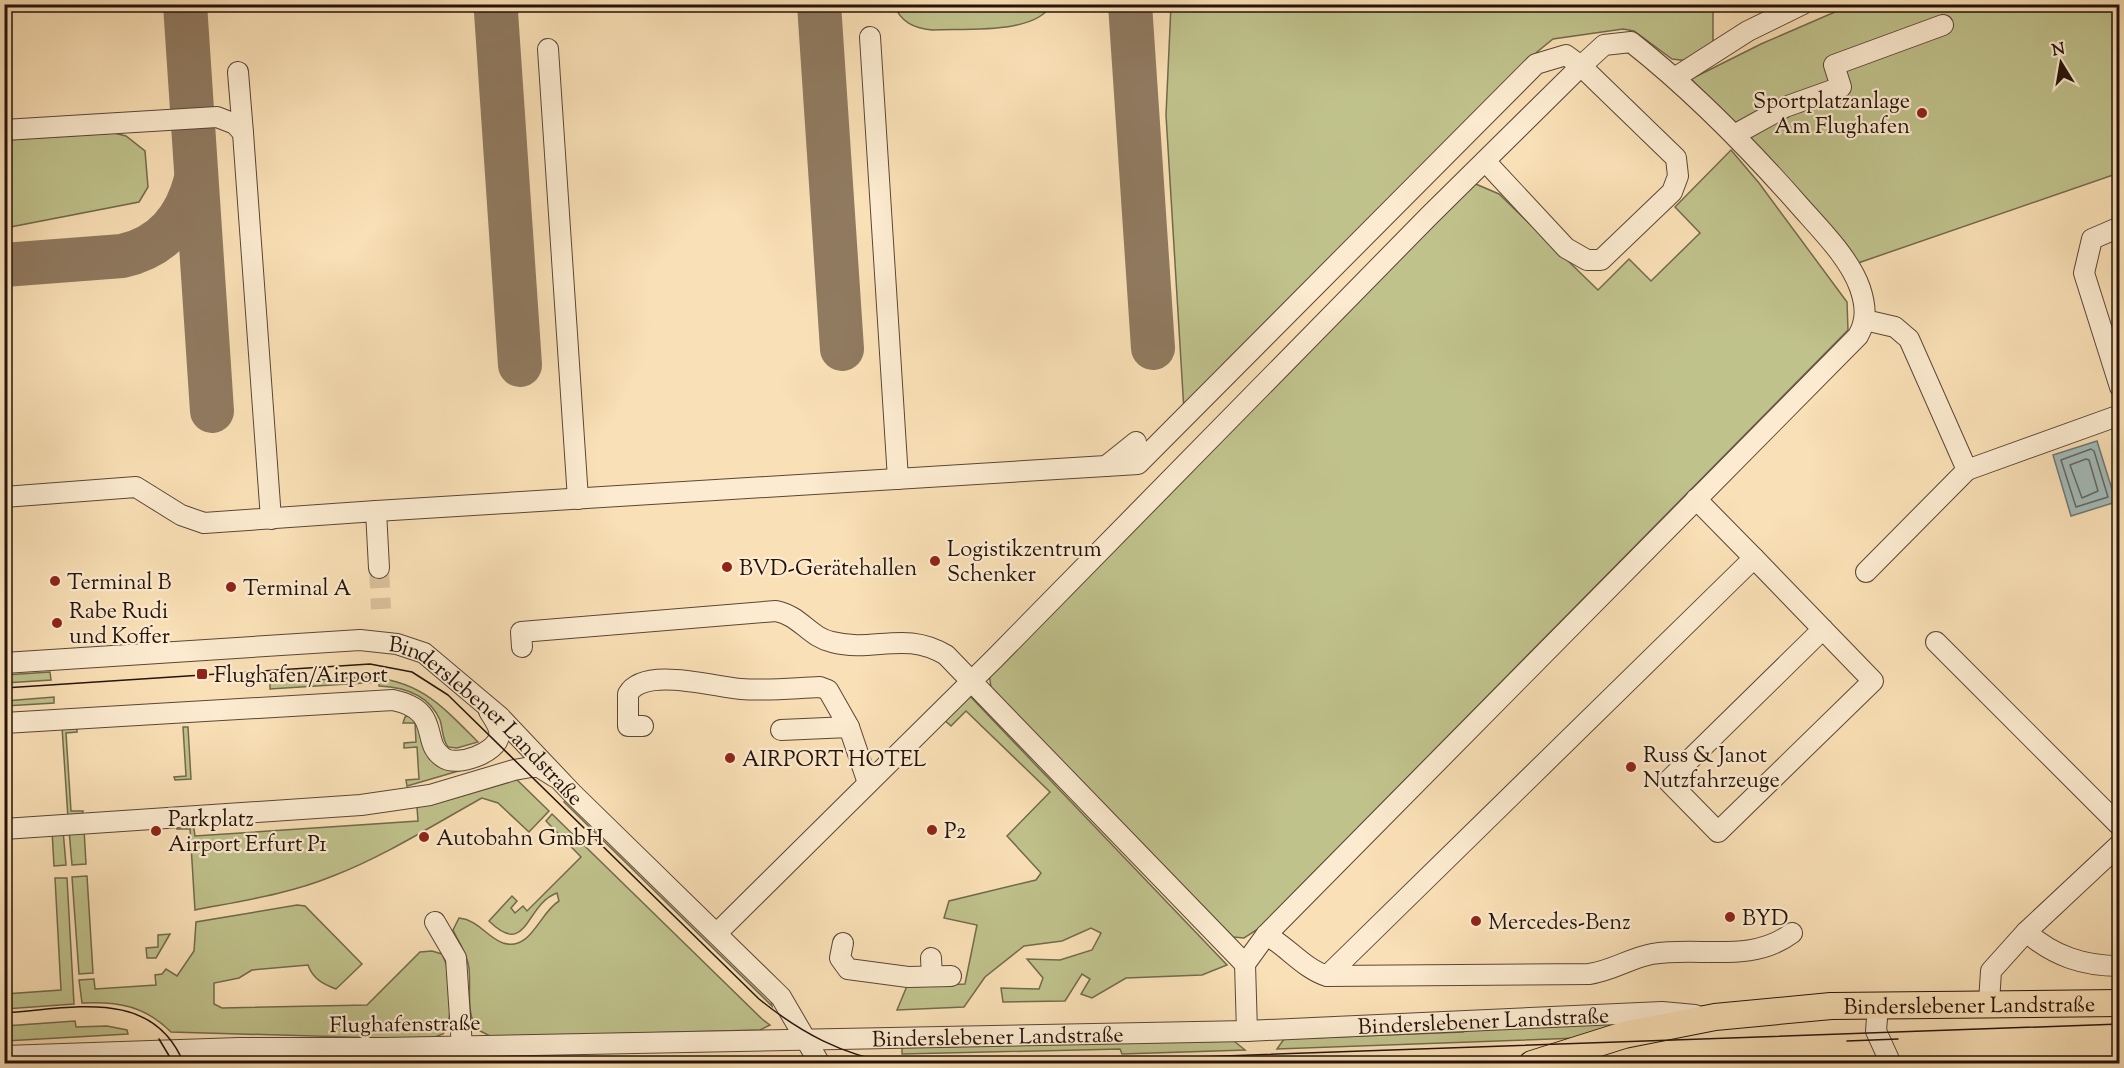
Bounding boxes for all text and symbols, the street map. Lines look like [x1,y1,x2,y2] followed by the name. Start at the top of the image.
[2031,33,2091,93] north arrow
[2050,38,2067,63] text: N
[1753,87,1910,144] place label: Sportplatzanlage Am Flughafen
[1915,106,1929,120] marker: Sportplatzanlage Am Flughafen
[947,535,1102,592] place label: Logistikzentrum Schenker
[739,554,917,586] place label: BVD-Gerätehallen
[928,554,942,568] marker: Logistikzentrum Schenker
[720,560,734,574] marker: BVD-Gerätehallen
[67,568,171,600] place label: Terminal B
[48,574,62,588] marker: Terminal B
[243,574,351,606] place label: Terminal A
[224,580,238,594] marker: Terminal A
[69,597,170,654] place label: Rabe Rudi und Koffer
[50,616,64,630] marker: Rabe Rudi und Koffer
[387,630,589,815] street label: Binderslebener Landstraße
[214,661,388,693] place label: Flughafen/Airport
[195,667,209,681] marker: Flughafen/Airport
[1643,741,1780,798] place label: Russ & Janot Nutzfahrzeuge
[742,745,926,777] place label: AIRPORT HOTEL
[723,751,737,765] marker: AIRPORT HOTEL
[1624,760,1638,774] marker: Russ & Janot Nutzfahrzeuge
[168,805,327,862] place label: Parkplatz Airport Erfurt P1
[944,817,966,849] place label: P2
[925,823,939,837] marker: P2
[149,824,163,838] marker: Parkplatz Airport Erfurt P1
[436,824,603,856] place label: Autobahn GmbH
[417,830,431,844] marker: Autobahn GmbH
[1742,904,1788,936] place label: BYD
[1488,908,1631,940] place label: Mercedes-Benz
[1723,910,1737,924] marker: BYD
[1469,914,1483,928] marker: Mercedes-Benz
[1843,990,2095,1025] street label: Binderslebener Landstraße
[1357,1001,1610,1045] street label: Binderslebener Landstraße
[329,1009,481,1043] street label: Flughafenstraße
[872,1020,1124,1057] street label: Binderslebener Landstraße

